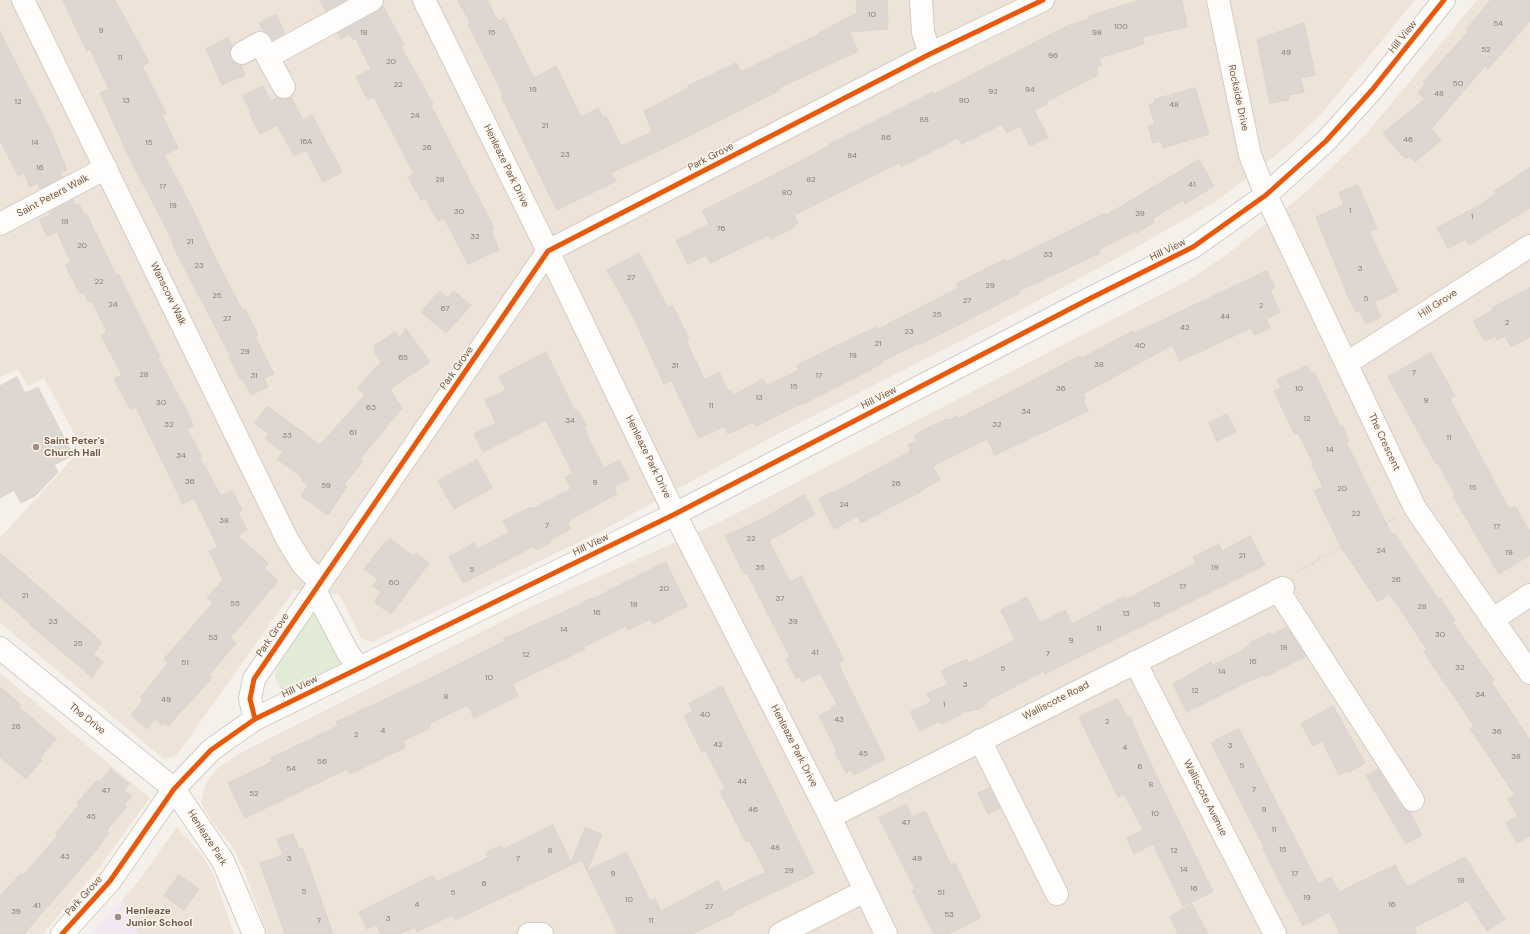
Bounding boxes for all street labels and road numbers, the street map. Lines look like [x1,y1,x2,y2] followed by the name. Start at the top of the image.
[1386,18,1420,56] street label: Hill View
[1225,64,1251,132] street label: Rockside Drive
[481,123,531,209] street label: Henleaze Park Drive
[686,140,736,174] street label: Park Grove
[15,172,91,220] street label: Saint Peters Walk
[1148,236,1188,264] street label: Hill View
[147,260,189,328] street label: Wanscow Walk
[1416,287,1460,321] street label: Hill Grove
[438,344,476,392] street label: Park Grove
[859,384,899,412] street label: Hill View
[1365,411,1403,473] street label: The Crescent
[623,414,673,500] street label: Henleaze Park Drive
[571,531,611,559] street label: Hill View
[254,611,292,659] street label: Park Grove
[280,673,320,701] street label: Hill View
[1021,679,1091,723] street label: Walliscote Road
[66,701,108,737] street label: The Drive
[768,703,820,789] street label: Henleaze Park Drive
[1181,758,1229,838] street label: Walliscote Avenue
[184,808,230,868] street label: Henleaze Park
[63,873,105,919] street label: Park Grove

